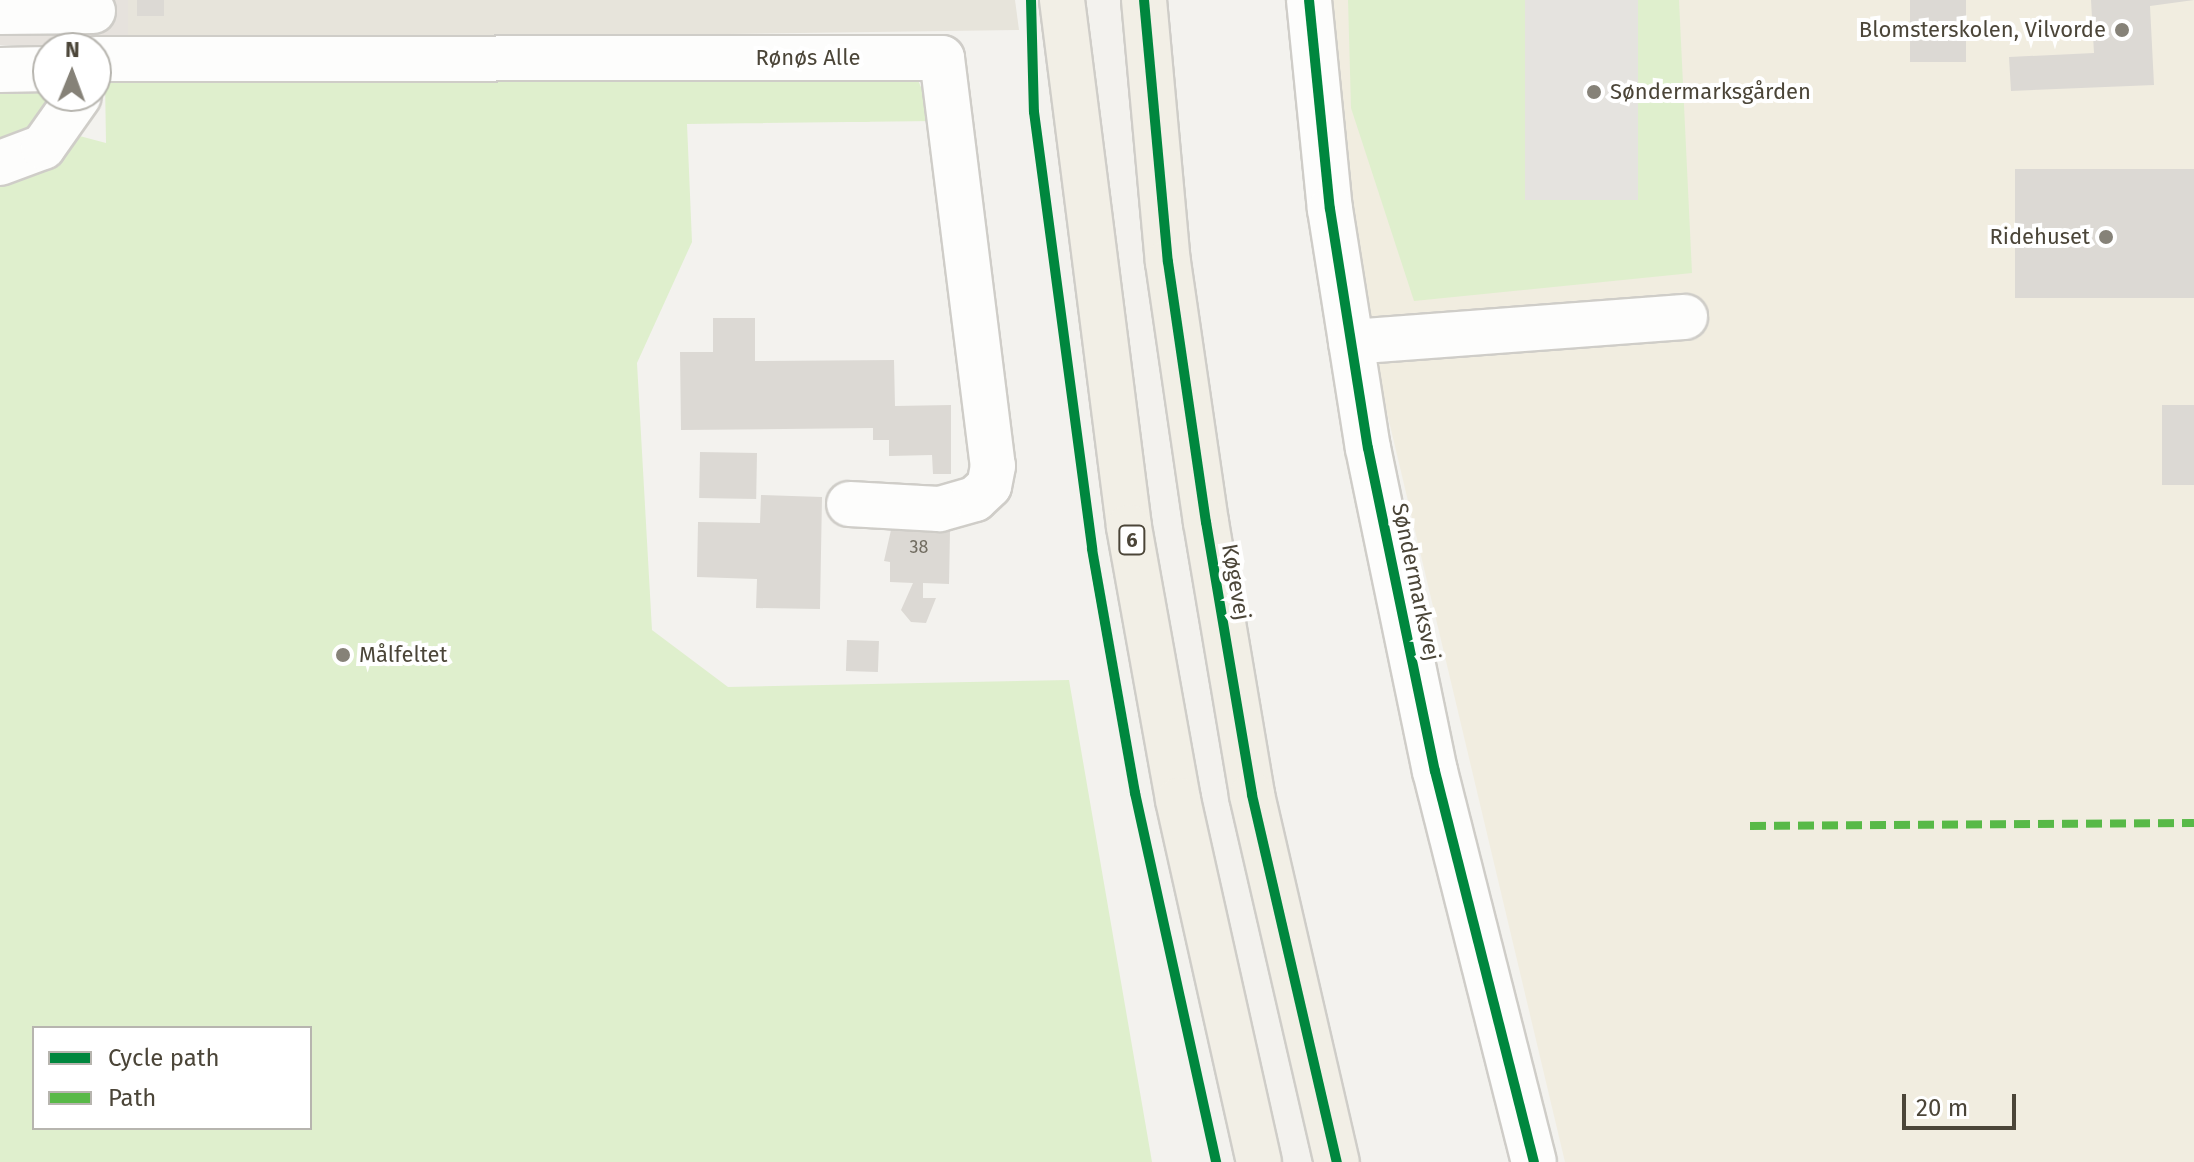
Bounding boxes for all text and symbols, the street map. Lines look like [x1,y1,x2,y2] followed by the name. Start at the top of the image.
[1859,17,2106,43] place label: Blomsterskolen, Vilvorde
[2113,21,2131,39] marker: Blomsterskolen, Vilvorde
[32,32,112,112] north arrow
[65,36,80,63] text: N
[755,45,861,71] street label: Rønøs Alle
[1610,79,1811,105] place label: Søndermarksgården
[1585,83,1603,101] marker: Søndermarksgården
[1989,224,2090,250] place label: Ridehuset
[2097,228,2115,246] marker: Ridehuset
[1386,501,1446,663] street label: Søndermarksvej
[1118,524,1146,556] road number: 6
[910,536,928,558] house number: 38
[1216,542,1256,622] street label: Køgevej
[359,642,447,668] place label: Målfeltet
[334,646,352,664] marker: Målfeltet
[32,1026,312,1130] legend
[108,1044,220,1072] text: Cycle path
[1906,1078,2020,1128] scale bar
[108,1084,156,1112] text: Path
[1916,1094,1968,1122] text: 20 m

